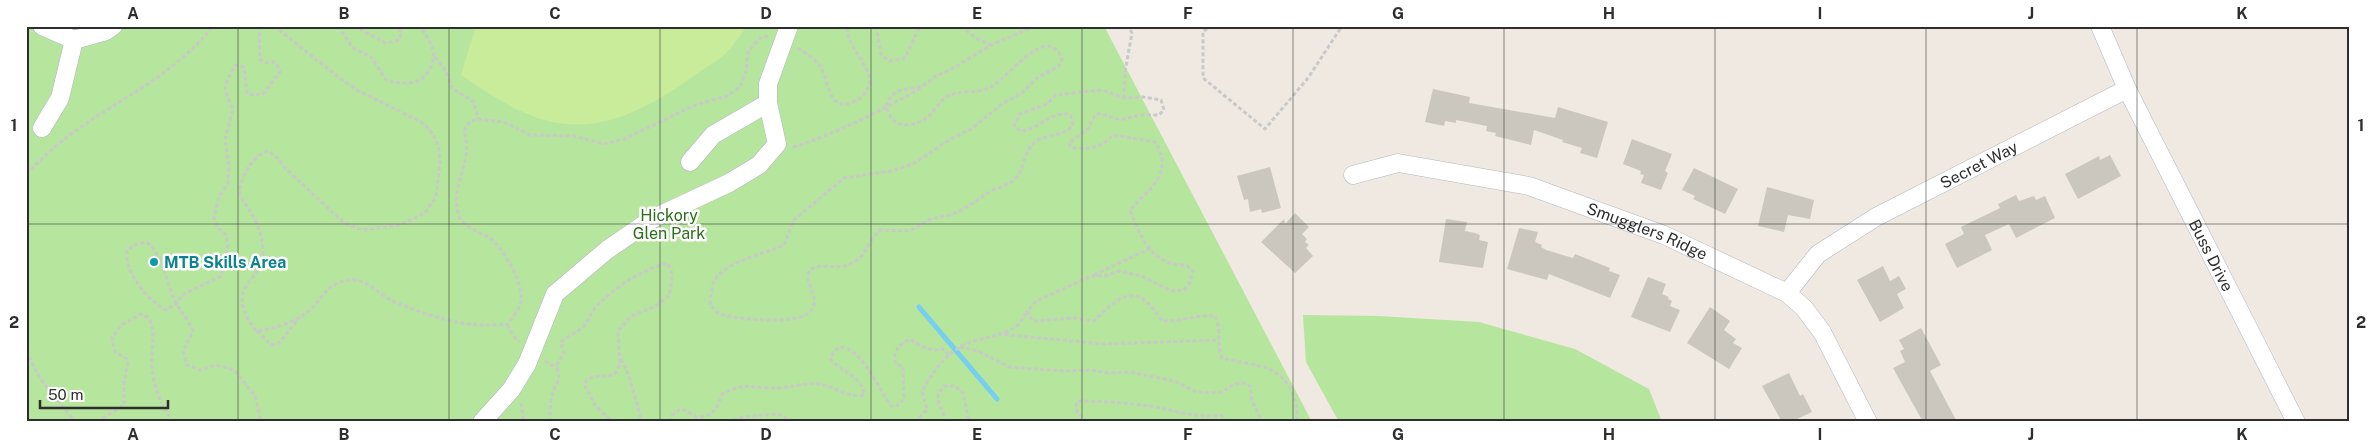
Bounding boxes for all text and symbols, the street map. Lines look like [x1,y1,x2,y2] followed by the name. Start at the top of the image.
[127,4,139,23] text: A
[339,4,350,23] text: B
[549,4,561,23] text: C
[760,4,772,23] text: D
[972,4,982,23] text: E
[1183,4,1193,23] text: F
[1392,4,1404,23] text: G
[1603,4,1615,23] text: H
[1818,4,1822,23] text: I
[2028,4,2034,23] text: J
[2236,4,2248,23] text: K
[11,116,17,135] text: 1
[2358,116,2364,135] text: 1
[1937,137,2021,193] street label: Secret Way
[1584,199,1710,264] street label: Smugglers Ridge
[633,206,705,243] park label: Hickory Glen Park
[2185,216,2237,295] street label: Buss Drive
[164,253,286,272] place label: MTB Skills Area
[148,256,160,268] marker: MTB Skills Area
[9,313,19,332] text: 2
[2356,313,2366,332] text: 2
[40,378,168,410] scale bar
[48,386,83,403] text: 50 m
[127,425,139,444] text: A
[339,425,350,444] text: B
[549,425,561,444] text: C
[760,425,772,444] text: D
[972,425,982,444] text: E
[1183,425,1193,444] text: F
[1392,425,1404,444] text: G
[1603,425,1615,444] text: H
[1818,425,1822,444] text: I
[2028,425,2034,444] text: J
[2236,425,2248,444] text: K

